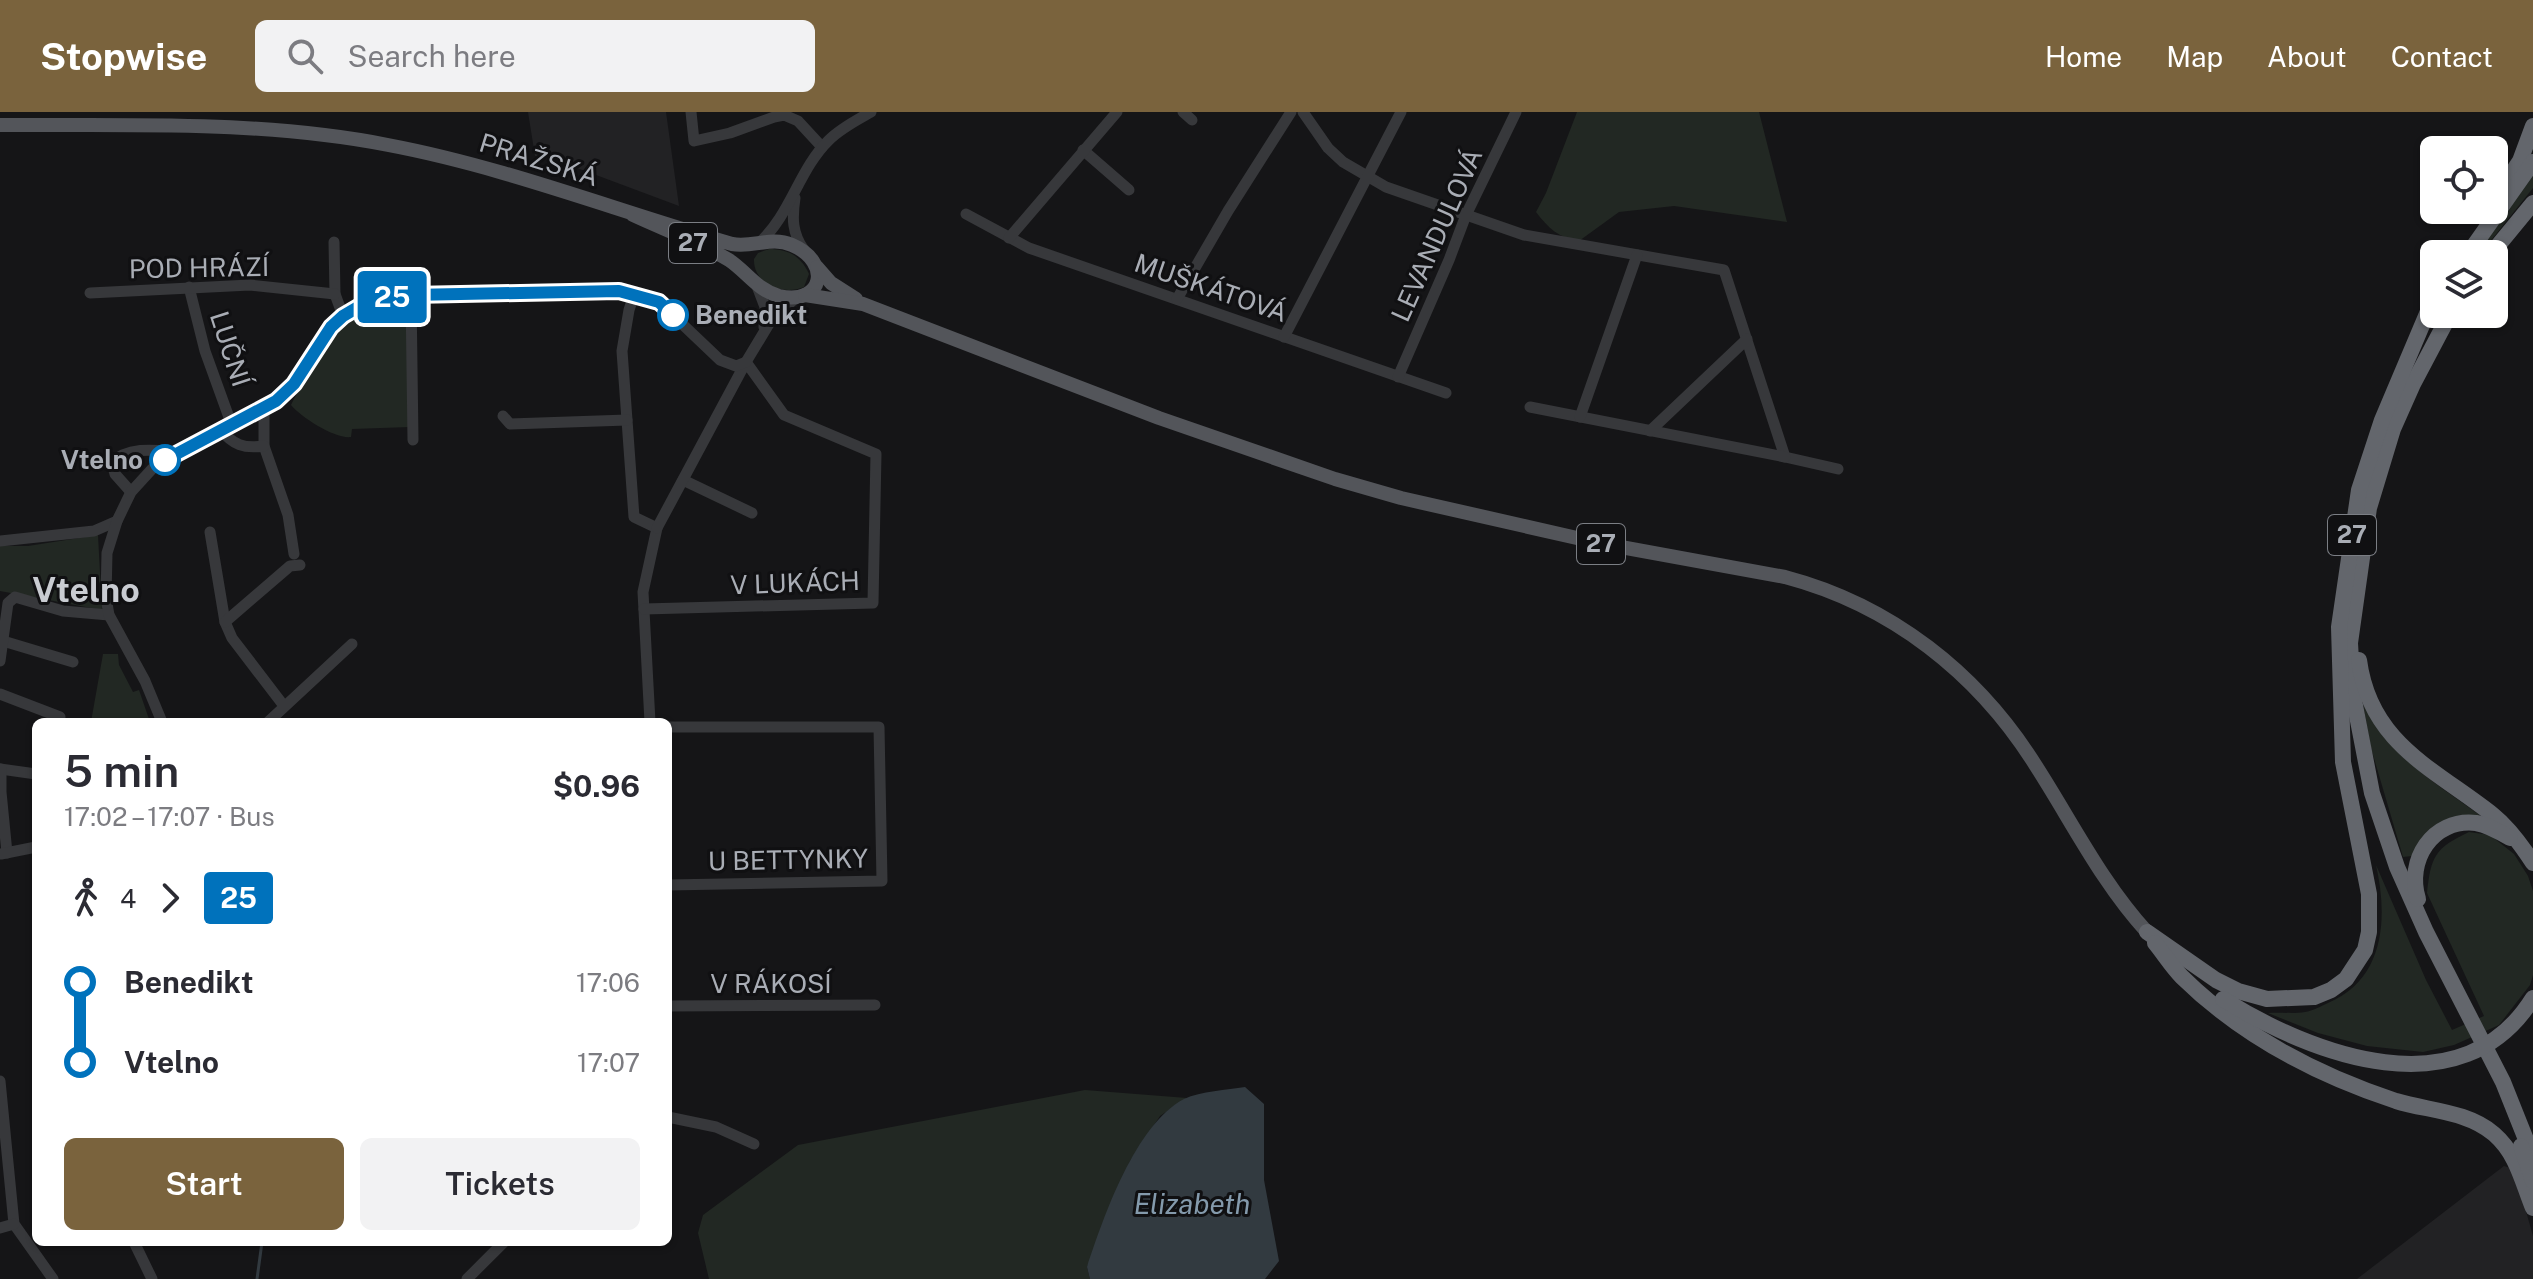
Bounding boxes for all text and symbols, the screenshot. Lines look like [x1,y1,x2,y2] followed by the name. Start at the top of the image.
[255,20,815,92] search box
[40,34,207,79] text: Stopwise
[283,34,327,78] icon: search
[347,38,516,74] text: Search here
[2045,40,2122,73] text: Home
[2166,40,2223,73] text: Map
[2267,40,2347,73] text: About
[2391,40,2493,73] text: Contact
[476,127,603,192] street label: PRAŽSKÁ
[2420,136,2508,328] map controls
[2420,136,2508,224] button: locate
[1385,143,1489,326] street label: LEVANDULOVÁ
[669,223,717,263] road number: 27
[2420,240,2508,328] button: layers
[1131,247,1292,328] street label: MUŠKÁTOVÁ
[129,251,271,284] street label: POD HRÁZÍ
[356,271,428,323] line badge: 25
[374,280,410,313] text: 25
[695,299,807,330] place label: Benedikt
[658,300,688,330] marker: Benedikt
[204,307,258,392] street label: LUČNÍ
[61,444,143,475] place label: Vtelno
[150,445,180,475] marker: Vtelno
[2328,515,2376,555] road number: 27
[1577,524,1625,564] road number: 27
[730,565,860,600] street label: V LUKÁCH
[32,570,140,610] district label: Vtelno
[64,745,179,797] text: 5 min
[553,768,640,804] text: $0.96
[64,801,275,832] text: 17:02 – 17:07 · Bus
[707,843,869,876] street label: U BETTYNKY
[64,876,108,920] icon: walk
[148,876,192,920] icon: forward
[220,881,257,914] text: 25
[120,883,136,914] text: 4
[124,964,253,1000] text: Benedikt
[576,967,640,998] text: 17:06
[710,968,833,999] street label: V RÁKOSÍ
[124,1044,219,1080] text: Vtelno
[577,1047,640,1078] text: 17:07
[64,1138,344,1230] button: Start
[360,1138,640,1230] button: Tickets
[1134,1187,1250,1220] water label: Elizabeth

